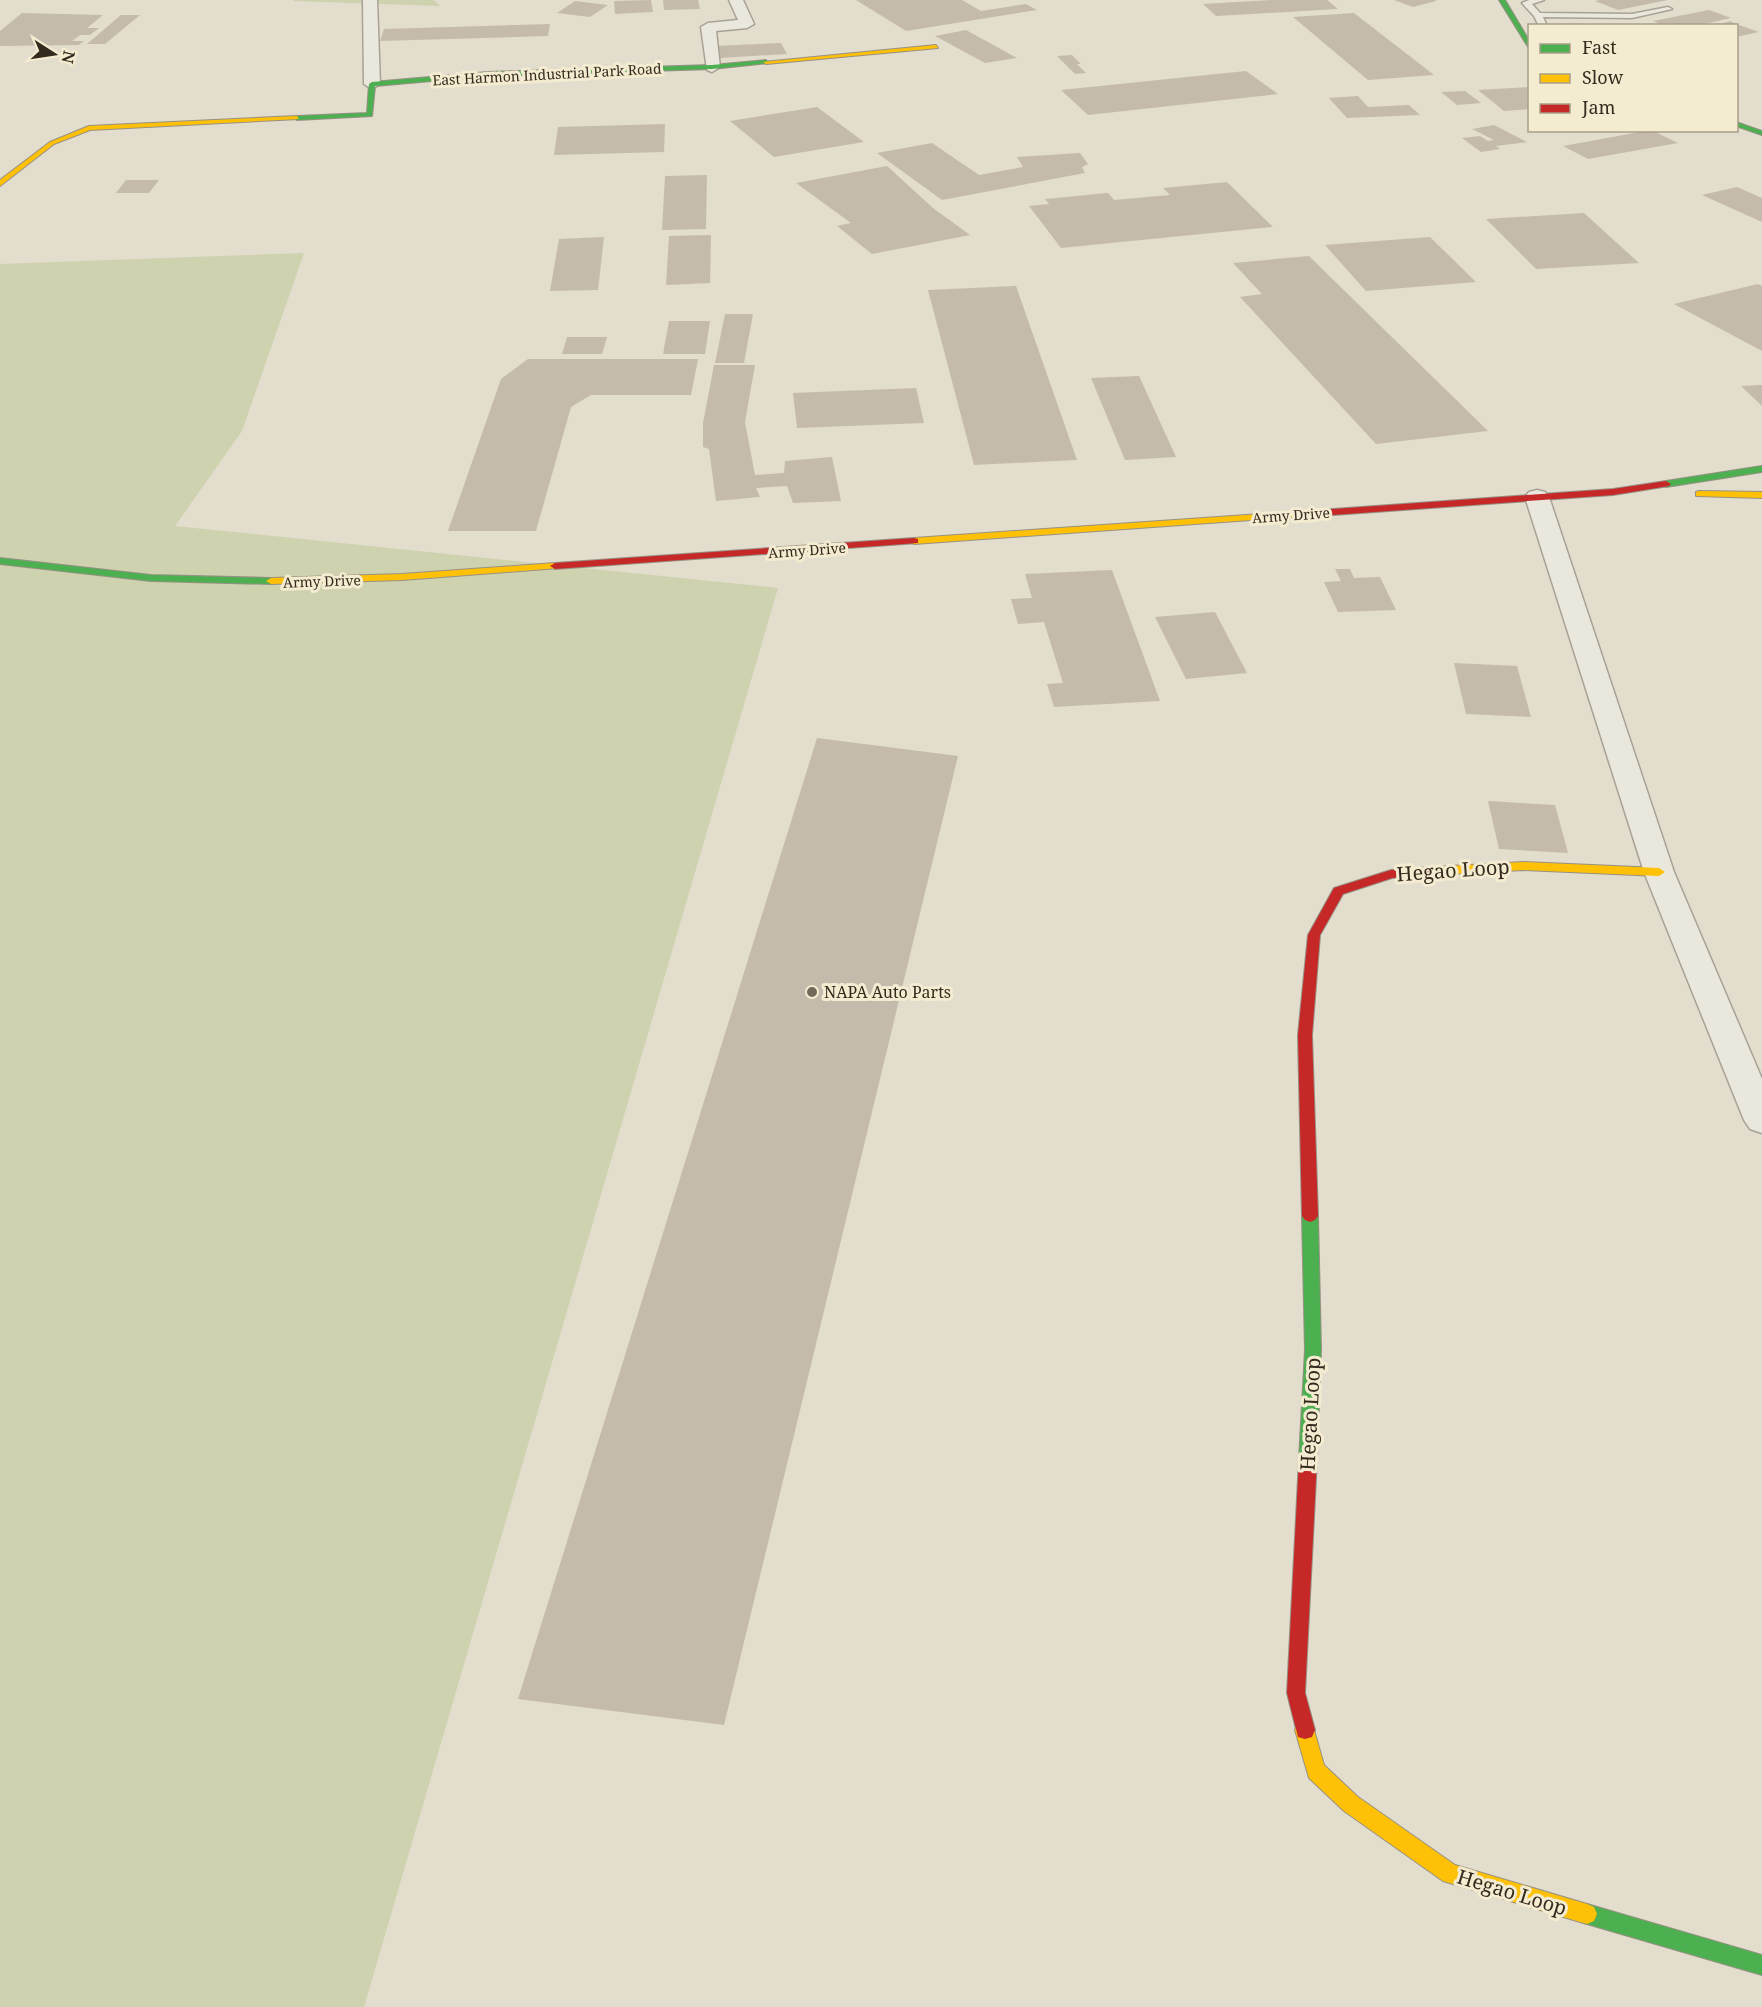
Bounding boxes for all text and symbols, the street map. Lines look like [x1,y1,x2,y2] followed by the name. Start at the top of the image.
[24,24,84,84] north arrow
[1528,24,1738,132] legend
[1582,35,1617,59] text: Fast
[57,49,81,66] text: N
[432,58,662,89] street label: East Harmon Industrial Park Road
[1582,65,1624,89] text: Slow
[1581,95,1616,119] text: Jam
[1252,503,1330,527] street label: Army Drive
[768,538,846,562] street label: Army Drive
[283,570,361,592] street label: Army Drive
[1396,853,1510,887] street label: Hegao Loop
[824,981,951,1003] place label: NAPA Auto Parts
[805,985,819,999] marker: NAPA Auto Parts
[1294,1357,1326,1471] street label: Hegao Loop
[1454,1863,1570,1921] street label: Hegao Loop

